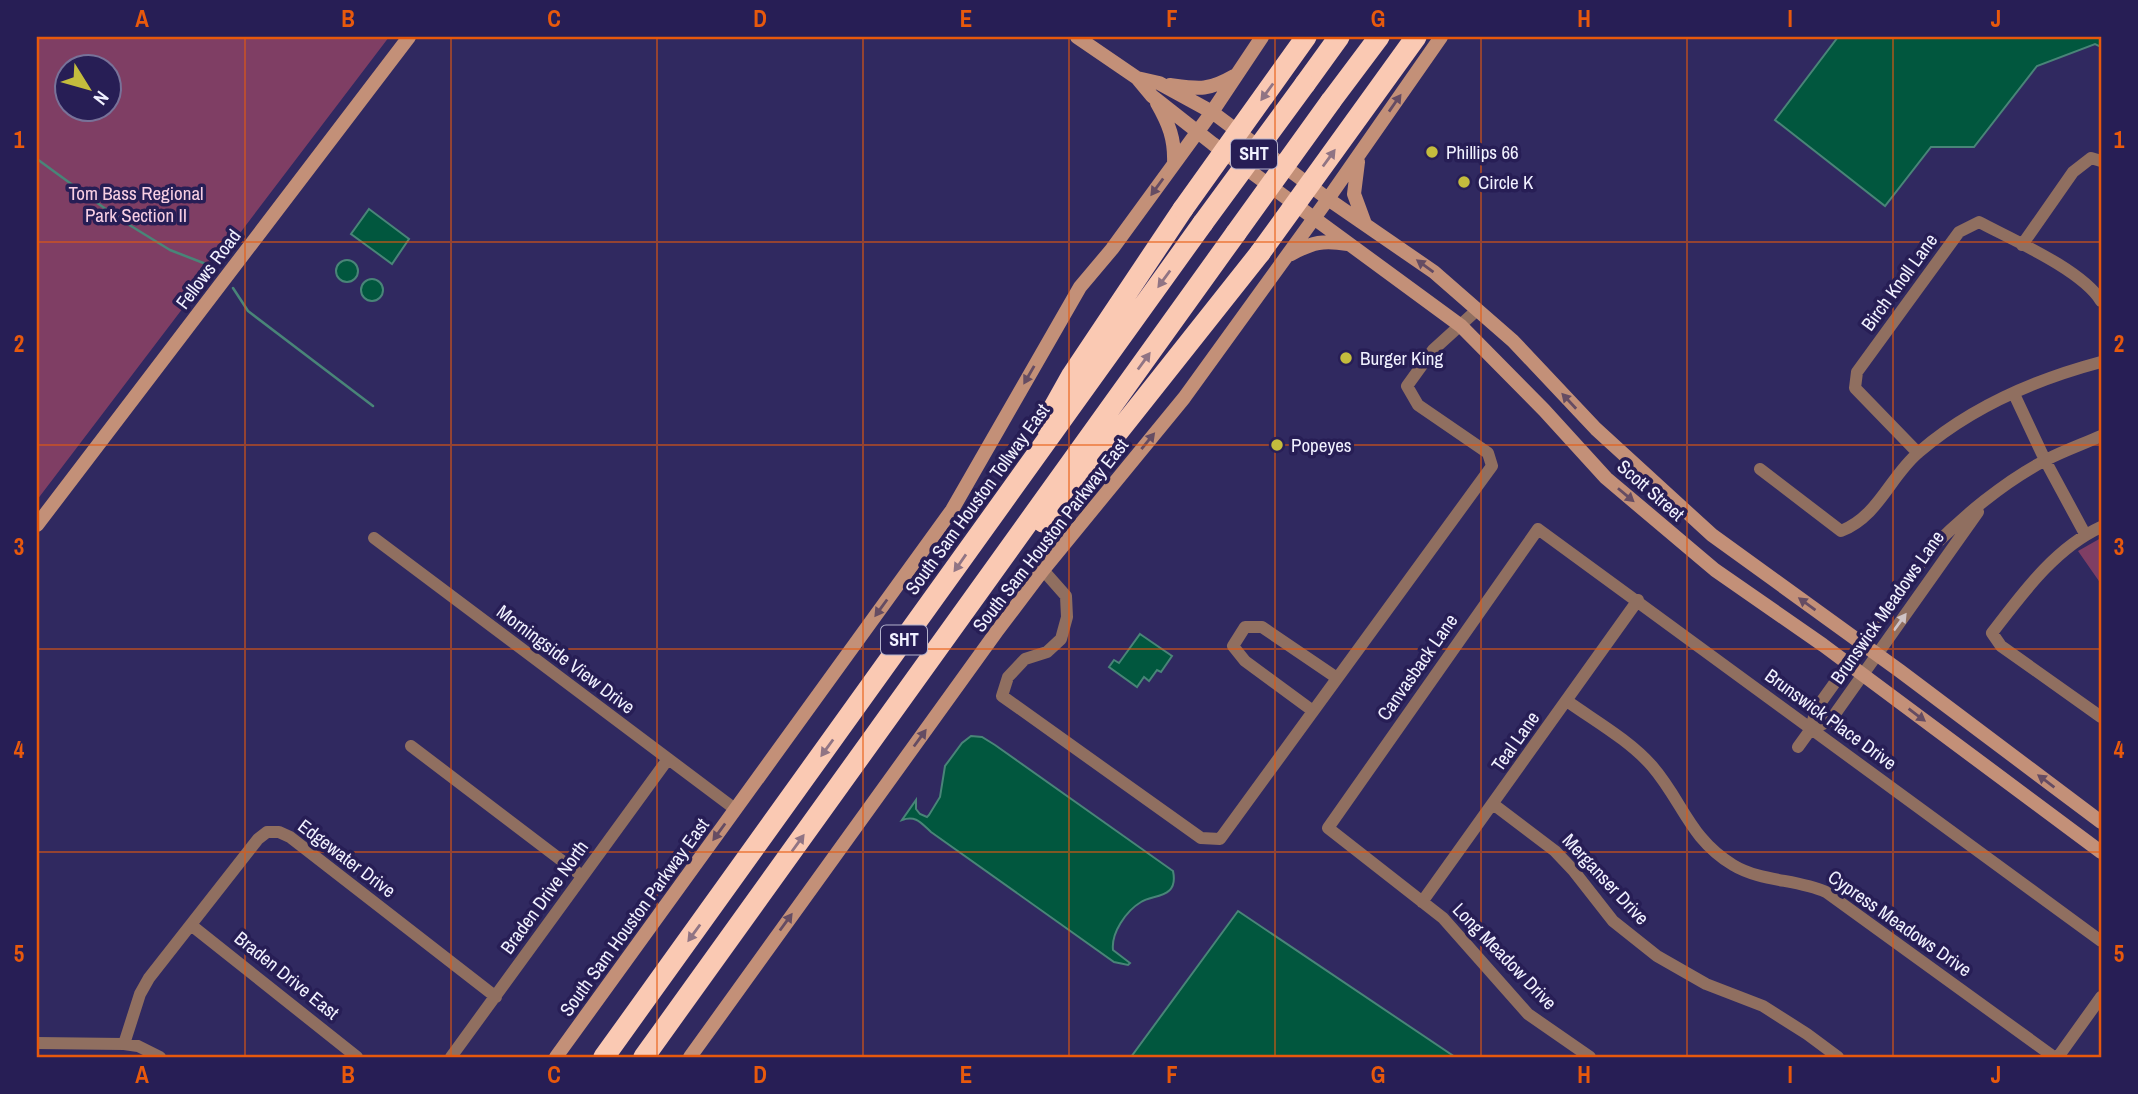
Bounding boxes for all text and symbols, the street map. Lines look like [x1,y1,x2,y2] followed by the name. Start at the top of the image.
[135,3,149,34] text: A
[341,3,355,34] text: B
[547,3,561,34] text: C
[753,3,767,34] text: D
[960,3,972,34] text: E
[1166,3,1178,34] text: F
[1371,3,1385,34] text: G
[1577,3,1591,34] text: H
[1787,3,1793,34] text: I
[1991,3,2001,34] text: J
[52,52,122,122] north arrow
[1260,83,1274,101] one-way arrow
[88,86,115,111] text: N
[1388,94,1402,112] one-way arrow
[14,124,25,155] text: 1
[2114,124,2125,155] text: 1
[1446,139,1519,165] place label: Phillips 66
[1231,140,1277,168] road number: SHT
[1424,144,1440,160] marker: Phillips 66
[1322,149,1336,167] one-way arrow
[1478,169,1534,195] place label: Circle K
[1456,174,1472,190] marker: Circle K
[1150,178,1164,197] one-way arrow
[68,180,204,228] park label: Tom Bass Regional Park Section II
[169,224,247,314] street label: Fellows Road
[1855,228,1943,336] street label: Birch Knoll Lane
[1416,259,1434,273] one-way arrow
[1157,270,1171,288] one-way arrow
[14,328,24,359] text: 2
[2114,328,2124,359] text: 2
[1360,345,1443,371] place label: Burger King
[1338,350,1354,366] marker: Burger King
[1137,352,1151,370] one-way arrow
[1023,365,1035,385] one-way arrow
[1561,392,1577,410] one-way arrow
[899,398,1056,600] street label: South Sam Houston Tollway East
[966,432,1134,637] street label: South Sam Houston Parkway East
[1291,432,1352,458] place label: Popeyes
[1141,433,1156,451] one-way arrow
[1269,437,1285,453] marker: Popeyes
[1612,453,1691,527] street label: Scott Street
[1617,487,1635,503] one-way arrow
[1824,525,1950,689] street label: Brunswick Meadows Lane
[14,531,24,562] text: 3
[2114,531,2124,562] text: 3
[953,554,967,572] one-way arrow
[1798,597,1816,611] one-way arrow
[492,598,640,720] street label: Morningside View Drive
[874,599,888,617] one-way arrow
[1371,608,1463,726] street label: Canvasback Lane
[1893,613,1907,631] one-way arrow
[881,626,927,654] road number: SHT
[1760,662,1902,776] street label: Brunswick Place Drive
[1485,706,1545,776] street label: Teal Lane
[1908,708,1926,722] one-way arrow
[912,729,926,747] one-way arrow
[14,734,25,765] text: 4
[2114,734,2125,765] text: 4
[820,739,834,757] one-way arrow
[2038,774,2056,789] one-way arrow
[553,812,715,1021] street label: South Sam Houston Parkway East
[293,813,401,903] street label: Edgewater Drive
[712,823,726,841] one-way arrow
[1557,828,1655,930] street label: Merganser Drive
[791,834,805,852] one-way arrow
[494,835,594,959] street label: Braden Drive North
[1823,864,1977,982] street label: Cypress Meadows Drive
[1447,897,1563,1015] street label: Long Meadow Drive
[779,913,793,931] one-way arrow
[687,924,701,942] one-way arrow
[229,925,345,1026] street label: Braden Drive East
[14,938,24,969] text: 5
[2114,938,2124,969] text: 5
[135,1059,149,1090] text: A
[341,1059,355,1090] text: B
[547,1059,561,1090] text: C
[753,1059,767,1090] text: D
[960,1059,972,1090] text: E
[1166,1059,1178,1090] text: F
[1371,1059,1385,1090] text: G
[1577,1059,1591,1090] text: H
[1787,1059,1793,1090] text: I
[1991,1059,2001,1090] text: J

